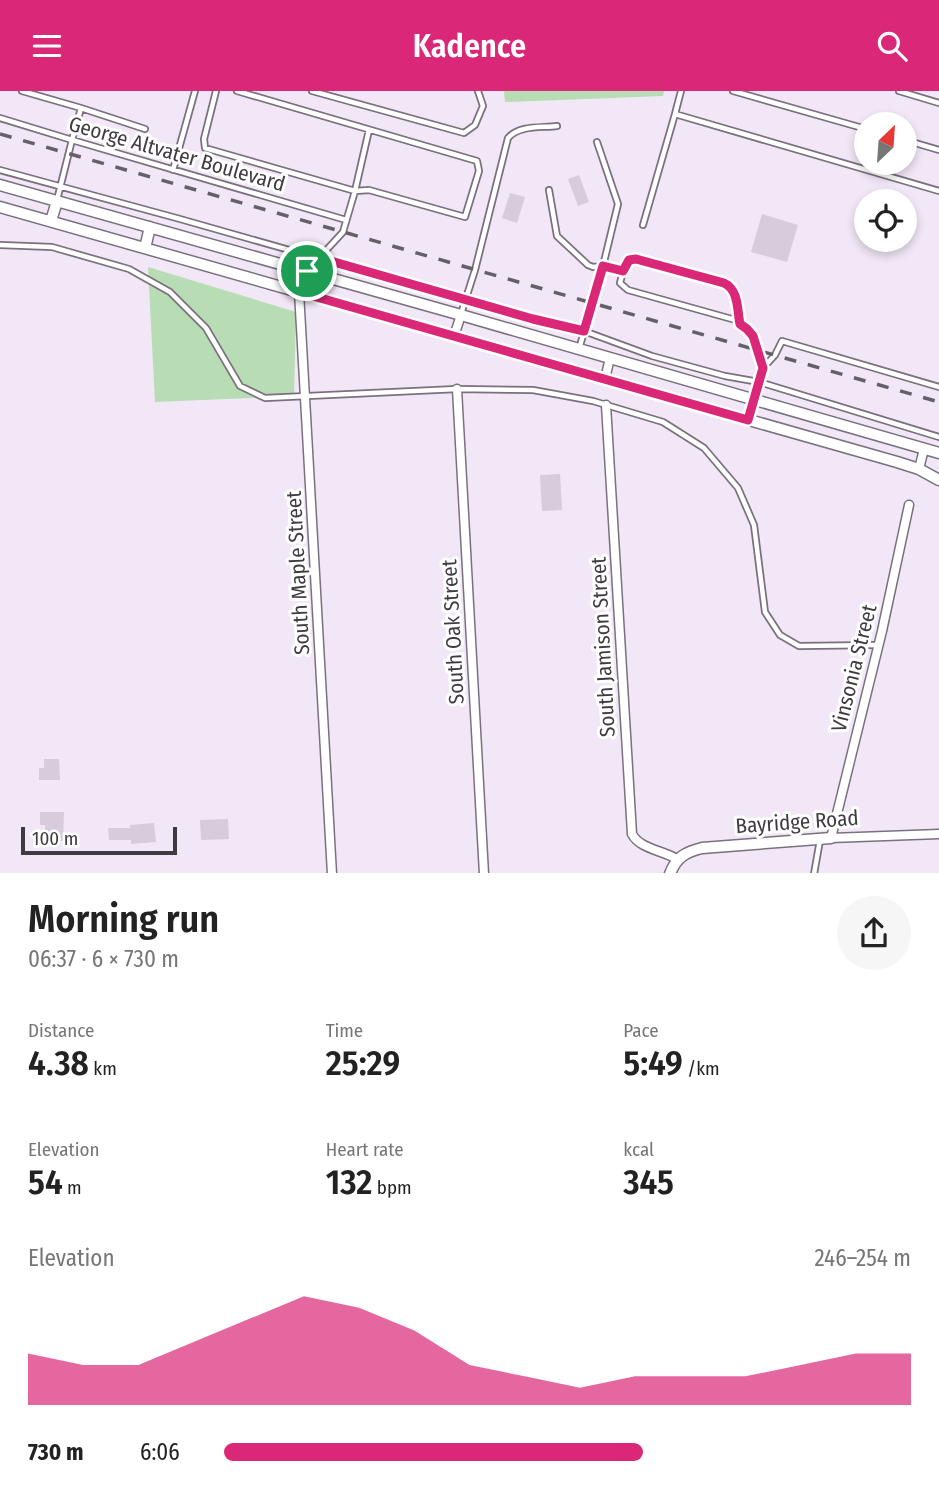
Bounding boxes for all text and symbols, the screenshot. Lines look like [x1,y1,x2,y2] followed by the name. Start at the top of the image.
[28,27,66,65] icon: menu
[413,27,526,65] text: Kadence
[873,27,911,65] icon: search
[66,111,288,197] street label: George Altvater Boulevard
[854,112,917,175] north arrow
[854,112,917,252] map controls
[854,189,917,252] button: locate
[277,241,337,301] pin
[288,252,326,290] icon: arrive
[281,490,315,656] street label: South Maple Street
[585,556,621,738] street label: South Jamison Street
[436,559,470,705] street label: South Oak Street
[826,602,882,734] street label: Vinsonia Street
[735,805,859,839] street label: Bayridge Road
[21,825,177,856] scale bar
[32,827,78,850] text: 100 m
[28,896,219,942] text: Morning run
[837,896,911,970] button: share
[28,945,179,973] text: 06:37 · 6 × 730 m
[28,1019,95,1042] text: Distance
[326,1019,363,1042] text: Time
[623,1019,659,1042] text: Pace
[28,1042,89,1084] text: 4.38
[326,1042,400,1084] text: 25:29
[623,1042,683,1084] text: 5:49
[89,1057,117,1080] text: km
[683,1057,720,1080] text: /km
[28,1138,100,1161] text: Elevation
[326,1138,404,1161] text: Heart rate
[623,1138,654,1161] text: kcal
[28,1161,63,1203] text: 54
[326,1161,372,1203] text: 132
[623,1161,674,1203] text: 345
[63,1176,82,1199] text: m
[372,1176,412,1199] text: bpm
[28,1244,115,1272] text: Elevation
[814,1244,911,1272] text: 246–254 m
[28,1438,84,1466] text: 730 m
[140,1438,180,1466] text: 6:06

